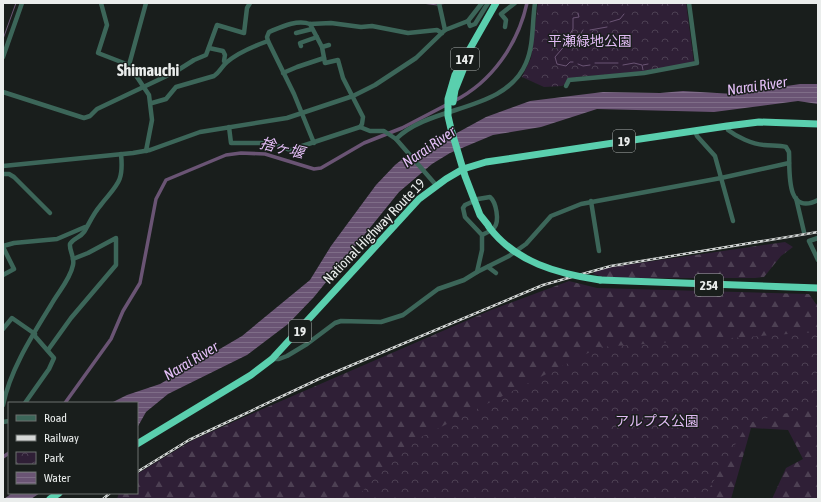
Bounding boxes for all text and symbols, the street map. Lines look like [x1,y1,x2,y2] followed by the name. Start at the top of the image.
[548,33,632,49] park label: 平瀬緑地公園
[451,48,479,70] road number: 147
[117,61,179,79] district label: Shimauchi
[726,73,789,98] water label: Narai River
[399,122,459,171] water label: Narai River
[613,130,635,152] road number: 19
[258,134,309,162] water label: 捨ヶ堰
[320,175,428,287] street label: National Highway Route 19
[695,274,723,296] road number: 254
[289,320,311,342] road number: 19
[160,337,222,383] water label: Narai River
[8,402,138,494] legend
[44,411,67,425] text: Road
[615,413,699,429] park label: アルプス公園
[44,431,79,445] text: Railway
[44,451,65,465] text: Park
[44,471,71,485] text: Water

